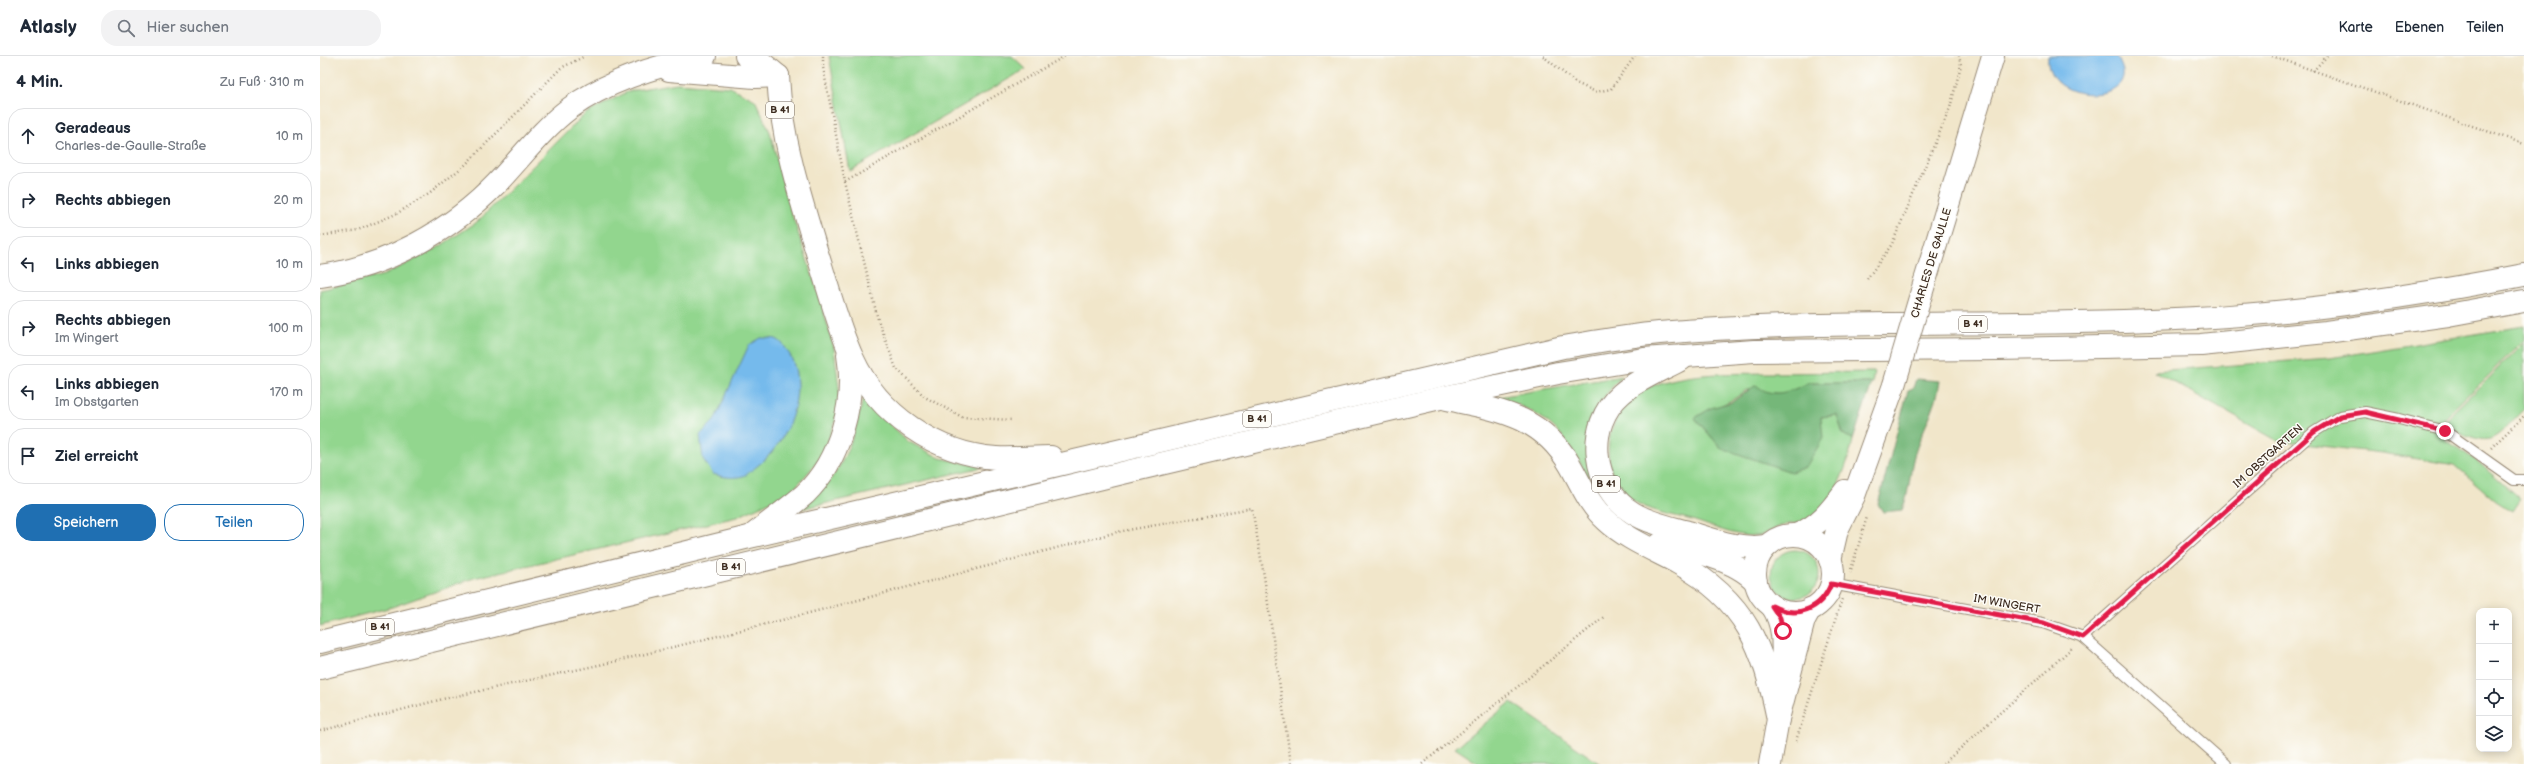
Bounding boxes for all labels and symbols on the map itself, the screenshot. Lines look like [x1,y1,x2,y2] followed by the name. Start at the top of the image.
[766,102,794,118] road number: B 41
[1908,206,1954,320] street label: CHARLES DE GAULLE
[1959,316,1987,332] road number: B 41
[1243,411,1271,427] road number: B 41
[2231,421,2305,491] street label: IM OBSTGARTEN
[2436,422,2454,440] route end
[1592,476,1620,492] road number: B 41
[717,559,745,575] road number: B 41
[1973,592,2042,616] street label: IM WINGERT
[366,619,394,635] road number: B 41
[1774,622,1792,640] route start

